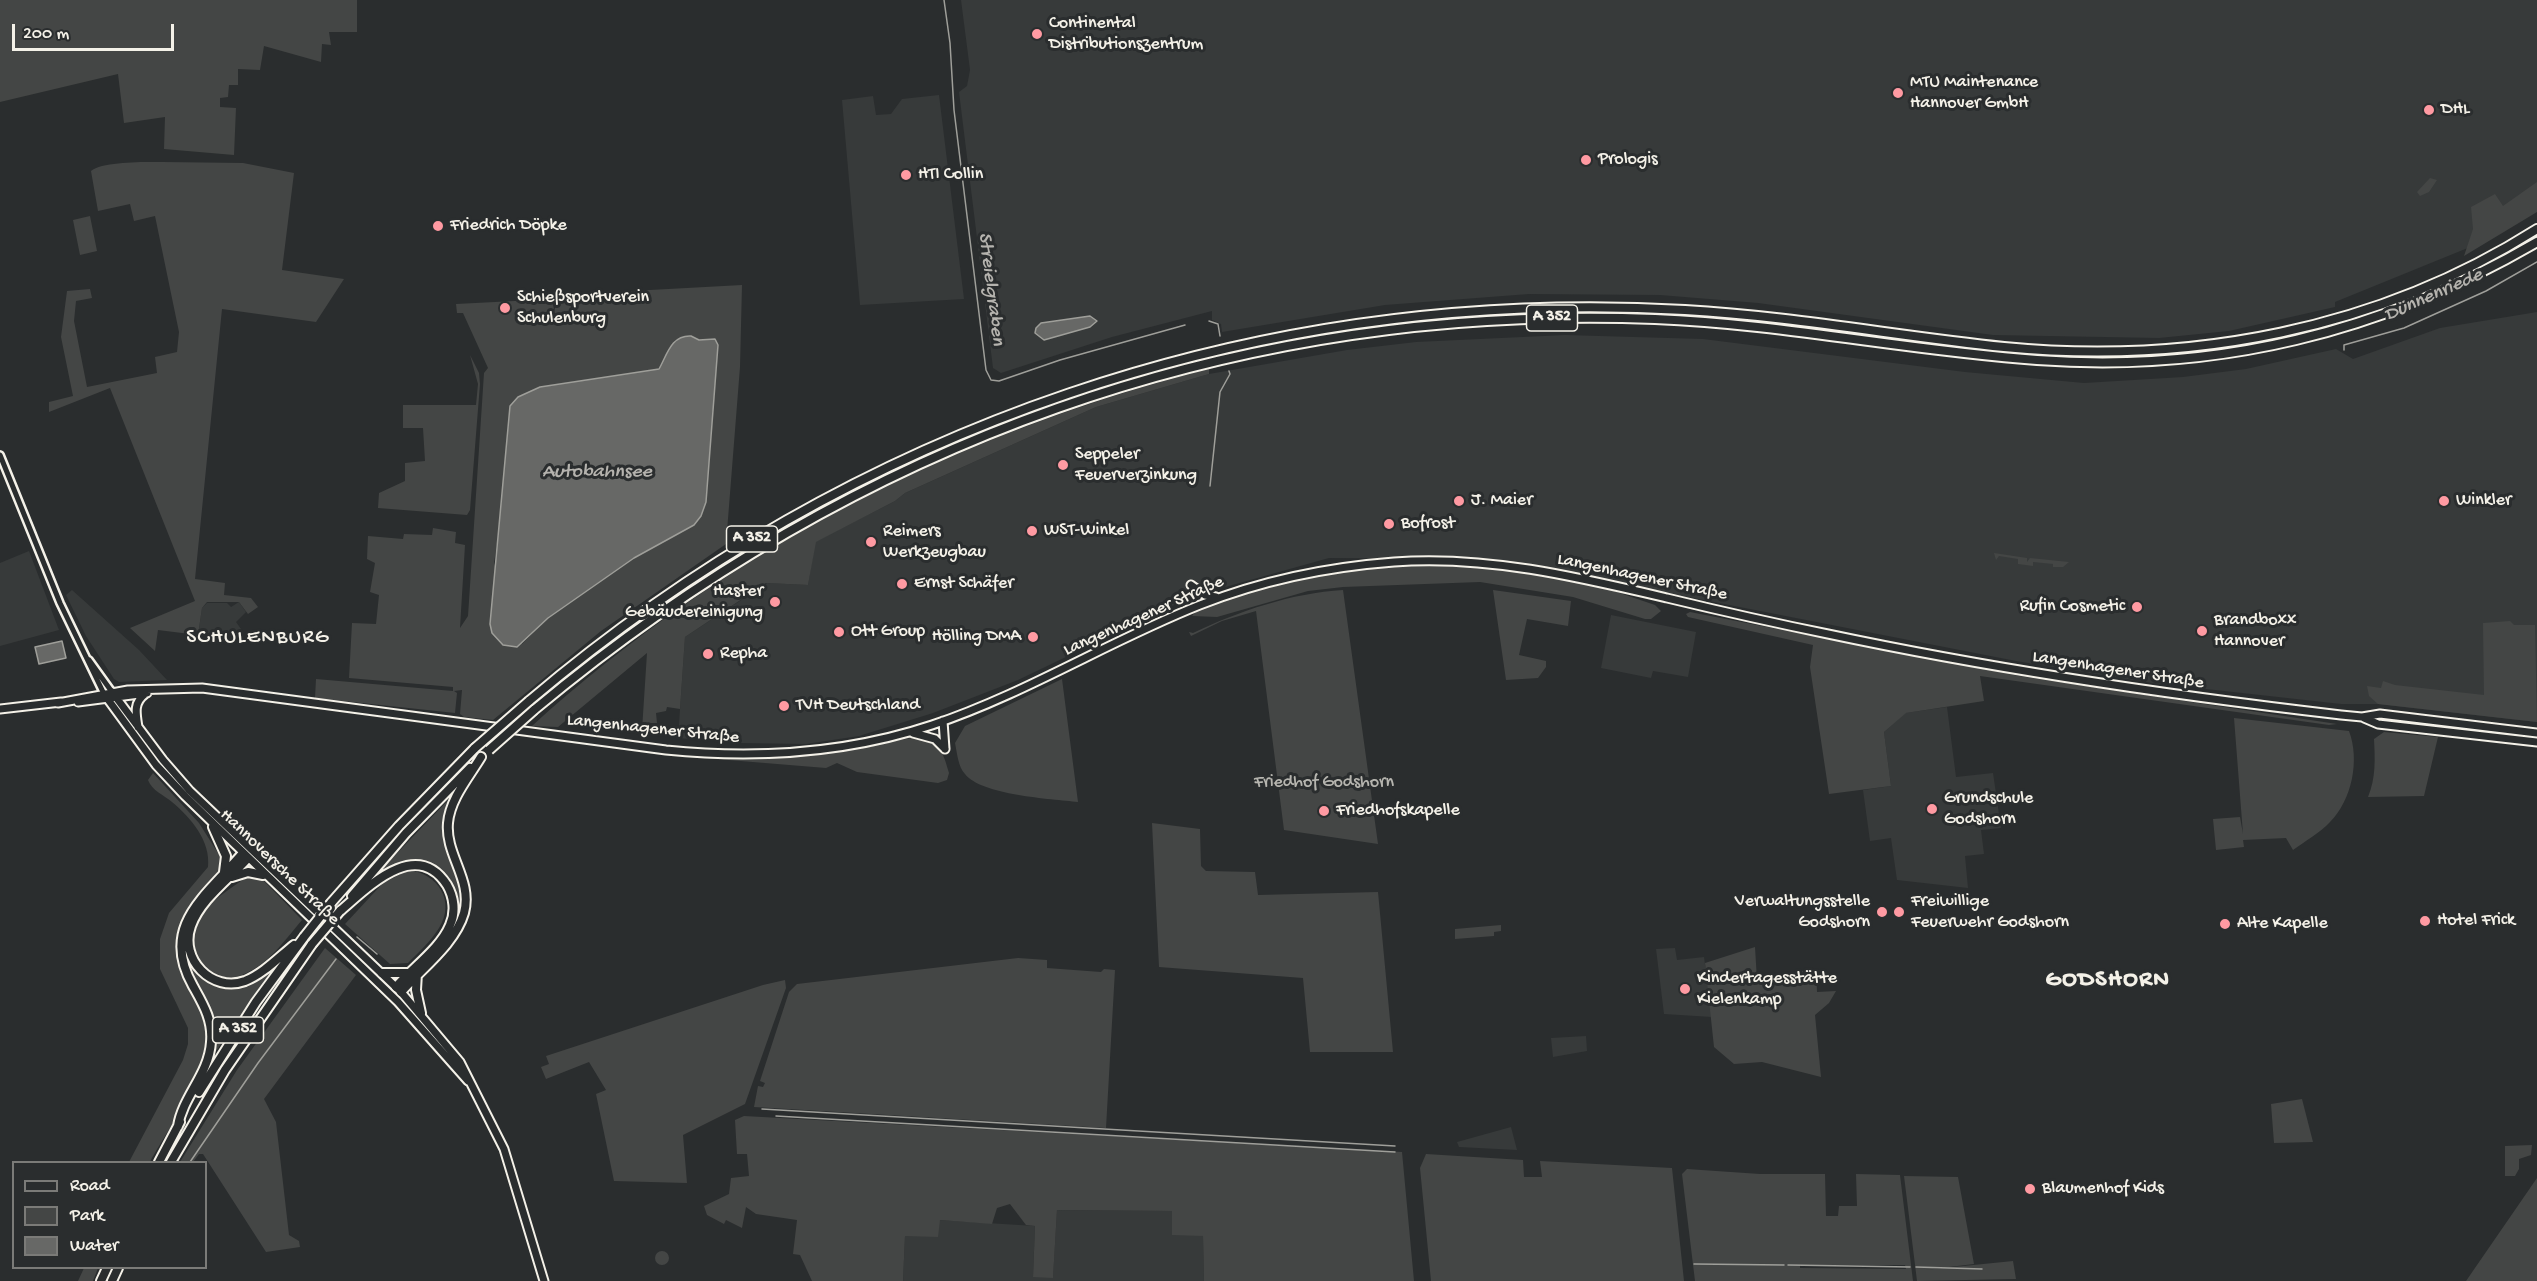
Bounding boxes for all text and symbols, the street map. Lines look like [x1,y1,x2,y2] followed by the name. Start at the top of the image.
[15,12,177,50] scale bar
[1049,13,1203,56] place label: Continental Distributionszentrum
[23,24,69,45] text: 200 m
[1030,27,1044,41] marker: Continental Distributionszentrum
[1910,72,2038,115] place label: MTU Maintenance Hannover GmbH
[1891,86,1905,100] marker: MTU Maintenance Hannover GmbH
[2441,99,2470,121] place label: DHL
[2422,103,2436,117] marker: DHL
[1598,149,1658,171] place label: Prologis
[1579,153,1593,167] marker: Prologis
[918,164,983,186] place label: HTI Collin
[899,168,913,182] marker: HTI Collin
[450,215,567,237] place label: Friedrich Döpke
[431,219,445,233] marker: Friedrich Döpke
[971,231,1009,347] water label: Streielgraben
[2381,264,2487,328] water label: Dünnenriede
[517,287,649,330] place label: Schießsportverein Schulenburg
[498,301,512,315] marker: Schießsportverein Schulenburg
[1526,305,1578,331] road number: A 352
[1075,444,1197,486] place label: Seppeler Feuerverzinkung
[1056,458,1070,472] marker: Seppeler Feuerverzinkung
[542,461,652,485] water label: Autobahnsee
[1471,490,1532,512] place label: J. Maier
[2456,490,2511,512] place label: Winkler
[1452,494,1466,508] marker: J. Maier
[2437,494,2451,508] marker: Winkler
[1401,513,1455,535] place label: Bofrost
[1382,517,1396,531] marker: Bofrost
[1044,520,1129,542] place label: WST-Winkel
[883,521,986,564] place label: Reimers Werkzeugbau
[1025,524,1039,538] marker: WST-Winkel
[726,526,777,552] road number: A 352
[864,535,878,549] marker: Reimers Werkzeugbau
[1555,549,1729,607] street label: Langenhagener Straße
[1061,572,1227,662] street label: Langenhagener Straße
[914,573,1014,595] place label: Ernst Schäfer
[895,577,909,591] marker: Ernst Schäfer
[625,581,763,624] place label: Haster Gebäudereinigung
[768,595,782,609] marker: Haster Gebäudereinigung
[2020,596,2125,618] place label: Rufin Cosmetic
[2130,600,2144,614] marker: Rufin Cosmetic
[2214,610,2296,652] place label: Brandboxx Hannover
[851,621,925,643] place label: Ott Group
[2195,624,2209,638] marker: Brandboxx Hannover
[832,625,846,639] marker: Ott Group
[186,626,330,652] district label: SCHULENBURG
[932,626,1021,648] place label: Hölling DMA
[1026,630,1040,644] marker: Hölling DMA
[720,643,767,665] place label: Repha
[701,647,715,661] marker: Repha
[2031,647,2205,695] street label: Langenhagener Straße
[796,695,920,717] place label: TVH Deutschland
[777,699,791,713] marker: TVH Deutschland
[566,710,740,750] street label: Langenhagener Straße
[1254,772,1394,794] park label: Friedhof Godshorn
[1944,788,2033,830] place label: Grundschule Godshorn
[1336,800,1460,822] place label: Friedhofskapelle
[1925,802,1939,816] marker: Grundschule Godshorn
[1317,804,1331,818] marker: Friedhofskapelle
[214,805,344,931] street label: Hannoversche Straße
[1735,891,1870,934] place label: Verwaltungsstelle Godshorn
[1911,891,2069,934] place label: Freiwillige Feuerwehr Godshorn
[1875,905,1889,919] marker: Verwaltungsstelle Godshorn
[1892,905,1906,919] marker: Freiwillige Feuerwehr Godshorn
[2437,910,2515,932] place label: Hotel Frick
[2237,913,2328,935] place label: Alte Kapelle
[2418,914,2432,928] marker: Hotel Frick
[2218,917,2232,931] marker: Alte Kapelle
[2046,967,2170,995] district label: GODSHORN
[1697,968,1837,1010] place label: Kindertagesstätte Kielenkamp
[1678,982,1692,996] marker: Kindertagesstätte Kielenkamp
[212,1017,264,1043] road number: A 352
[12,1161,207,1269] legend
[70,1176,109,1197] text: Road
[2042,1178,2164,1200] place label: Blaumenhof Kids
[2023,1182,2037,1196] marker: Blaumenhof Kids
[70,1206,104,1227] text: Park
[70,1236,118,1257] text: Water

